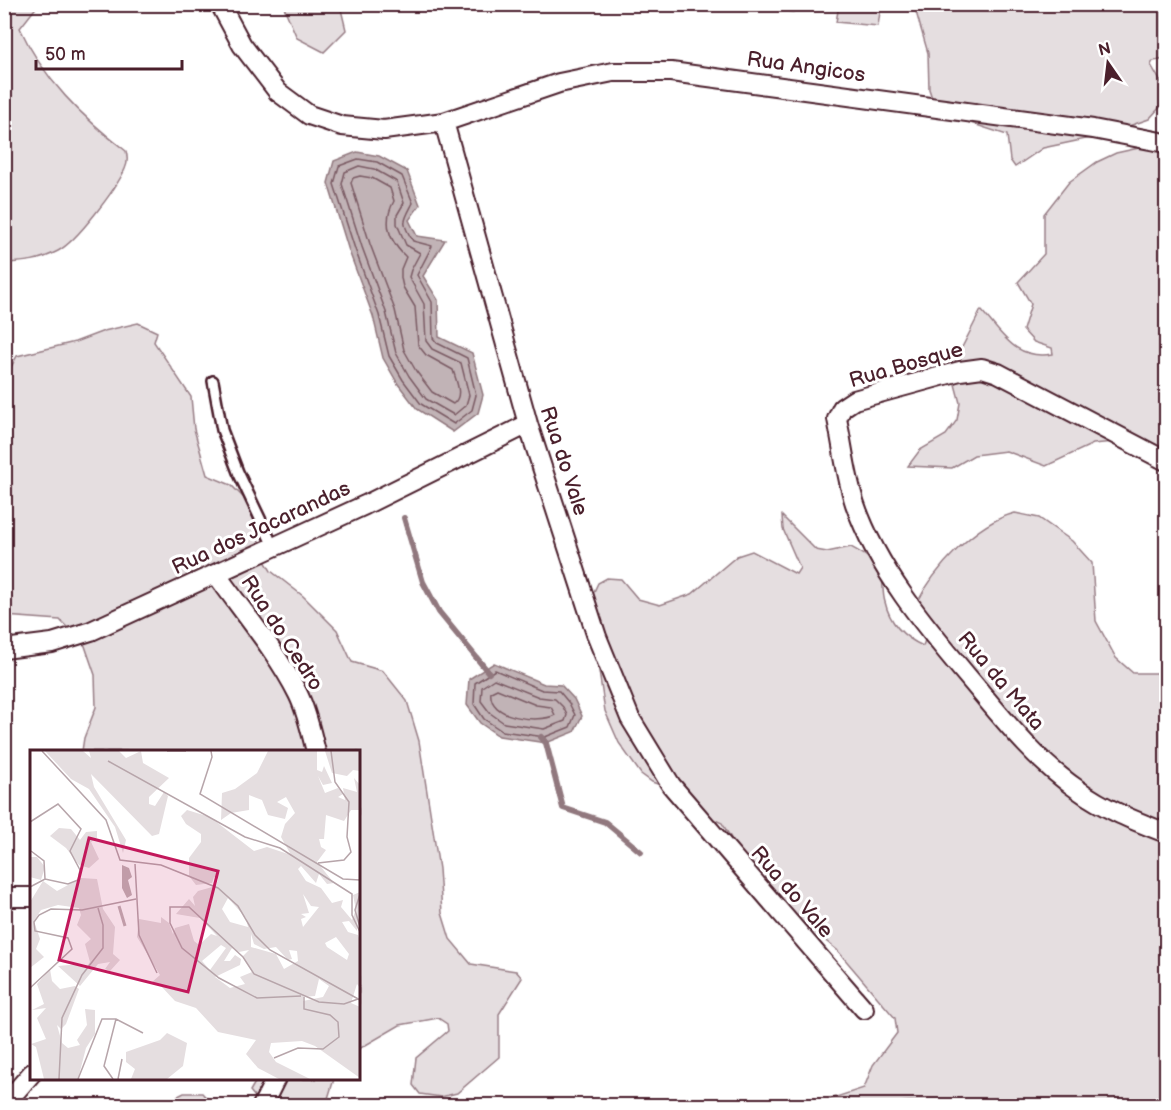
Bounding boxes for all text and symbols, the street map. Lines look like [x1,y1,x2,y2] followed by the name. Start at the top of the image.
[36,33,182,71] scale bar
[1078,33,1138,93] north arrow
[1097,39,1113,61] text: N
[45,44,86,65] text: 50 m
[745,46,867,88] street label: Rua Angicos
[846,337,966,393] street label: Rua Bosque
[535,403,593,519] street label: Rua do Vale
[168,476,354,580] street label: Rua dos Jacarandas
[235,571,329,695] street label: Rua do Cedro
[952,626,1050,736] street label: Rua da Mata
[30,750,360,1080] inset map
[745,841,839,943] street label: Rua do Vale

